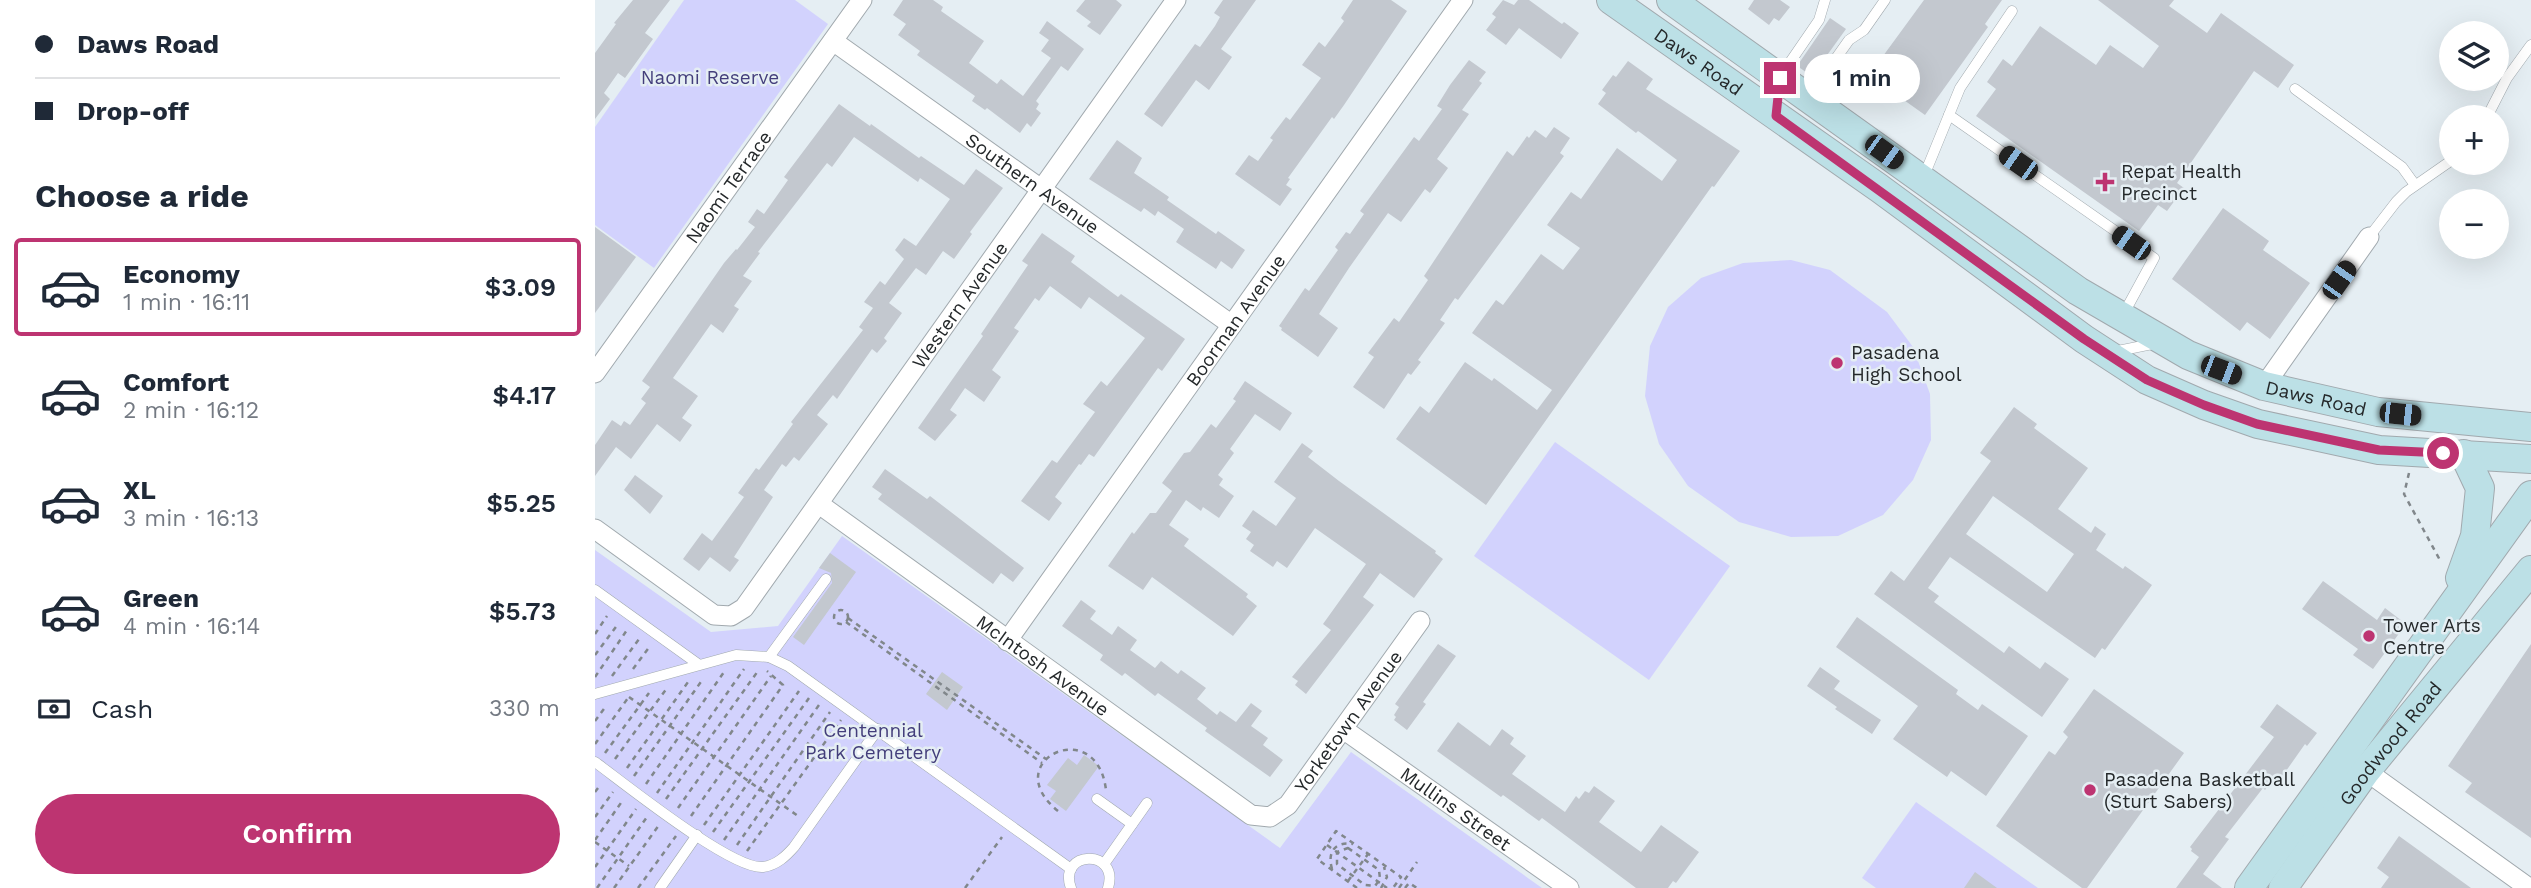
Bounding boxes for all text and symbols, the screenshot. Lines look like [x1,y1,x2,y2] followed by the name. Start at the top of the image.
[2439,21,2509,259] map controls
[2439,21,2509,91] button: layers
[1650,23,1747,101] street label: Daws Road
[77,29,219,59] text: Daws Road
[1805,54,1920,102] callout: 1 min
[1764,62,1796,94] route end
[1832,65,1892,92] text: 1 min
[641,66,779,89] park label: Naomi Reserve
[77,96,189,126] text: Drop-off
[2439,105,2509,175] button: +
[681,126,777,248] street label: Naomi Terrace
[961,128,1104,239] street label: Southern Avenue
[1861,131,1908,173] car
[1995,142,2042,184] car
[2121,160,2242,205] place label: Repat Health Precinct
[2095,172,2115,192] marker: Repat Health Precinct
[35,177,249,215] text: Choose a ride
[2439,189,2509,259] button: −
[2108,222,2155,264] car
[907,237,1013,373] street label: Western Avenue
[1181,250,1291,391] street label: Boorman Avenue
[39,256,102,319] icon: car
[2319,257,2360,303] car
[123,259,240,289] text: Economy
[485,272,556,302] text: $3.09
[123,289,250,316] text: 1 min · 16:11
[1851,341,1962,386] place label: Pasadena High School
[2198,353,2245,387] car
[1829,355,1845,371] marker: Pasadena High School
[39,364,102,427] icon: car
[123,367,229,397] text: Comfort
[2263,376,2369,421] street label: Daws Road
[493,380,556,410] text: $4.17
[123,397,259,424] text: 2 min · 16:12
[2379,401,2422,427] car
[2427,437,2459,469] route start
[39,472,102,535] icon: car
[123,475,156,505] text: XL
[487,488,556,518] text: $5.25
[123,505,259,532] text: 3 min · 16:13
[39,580,102,643] icon: car
[123,583,199,613] text: Green
[489,596,556,626] text: $5.73
[972,610,1114,721] street label: McIntosh Avenue
[123,613,260,640] text: 4 min · 16:14
[2383,614,2481,659] place label: Tower Arts Centre
[2361,628,2377,644] marker: Tower Arts Centre
[1290,646,1407,797] street label: Yorketown Avenue
[2334,677,2447,810] street label: Goodwood Road
[35,690,73,728] icon: cash
[91,694,153,724] text: Cash
[489,695,560,722] text: 330 m
[805,719,941,764] park label: Centennial Park Cemetery
[1396,762,1515,856] street label: Mullins Street
[2104,768,2295,813] place label: Pasadena Basketball (Sturt Sabers)
[2082,782,2098,798] marker: Pasadena Basketball (Sturt Sabers)
[35,794,560,874] button: Confirm

